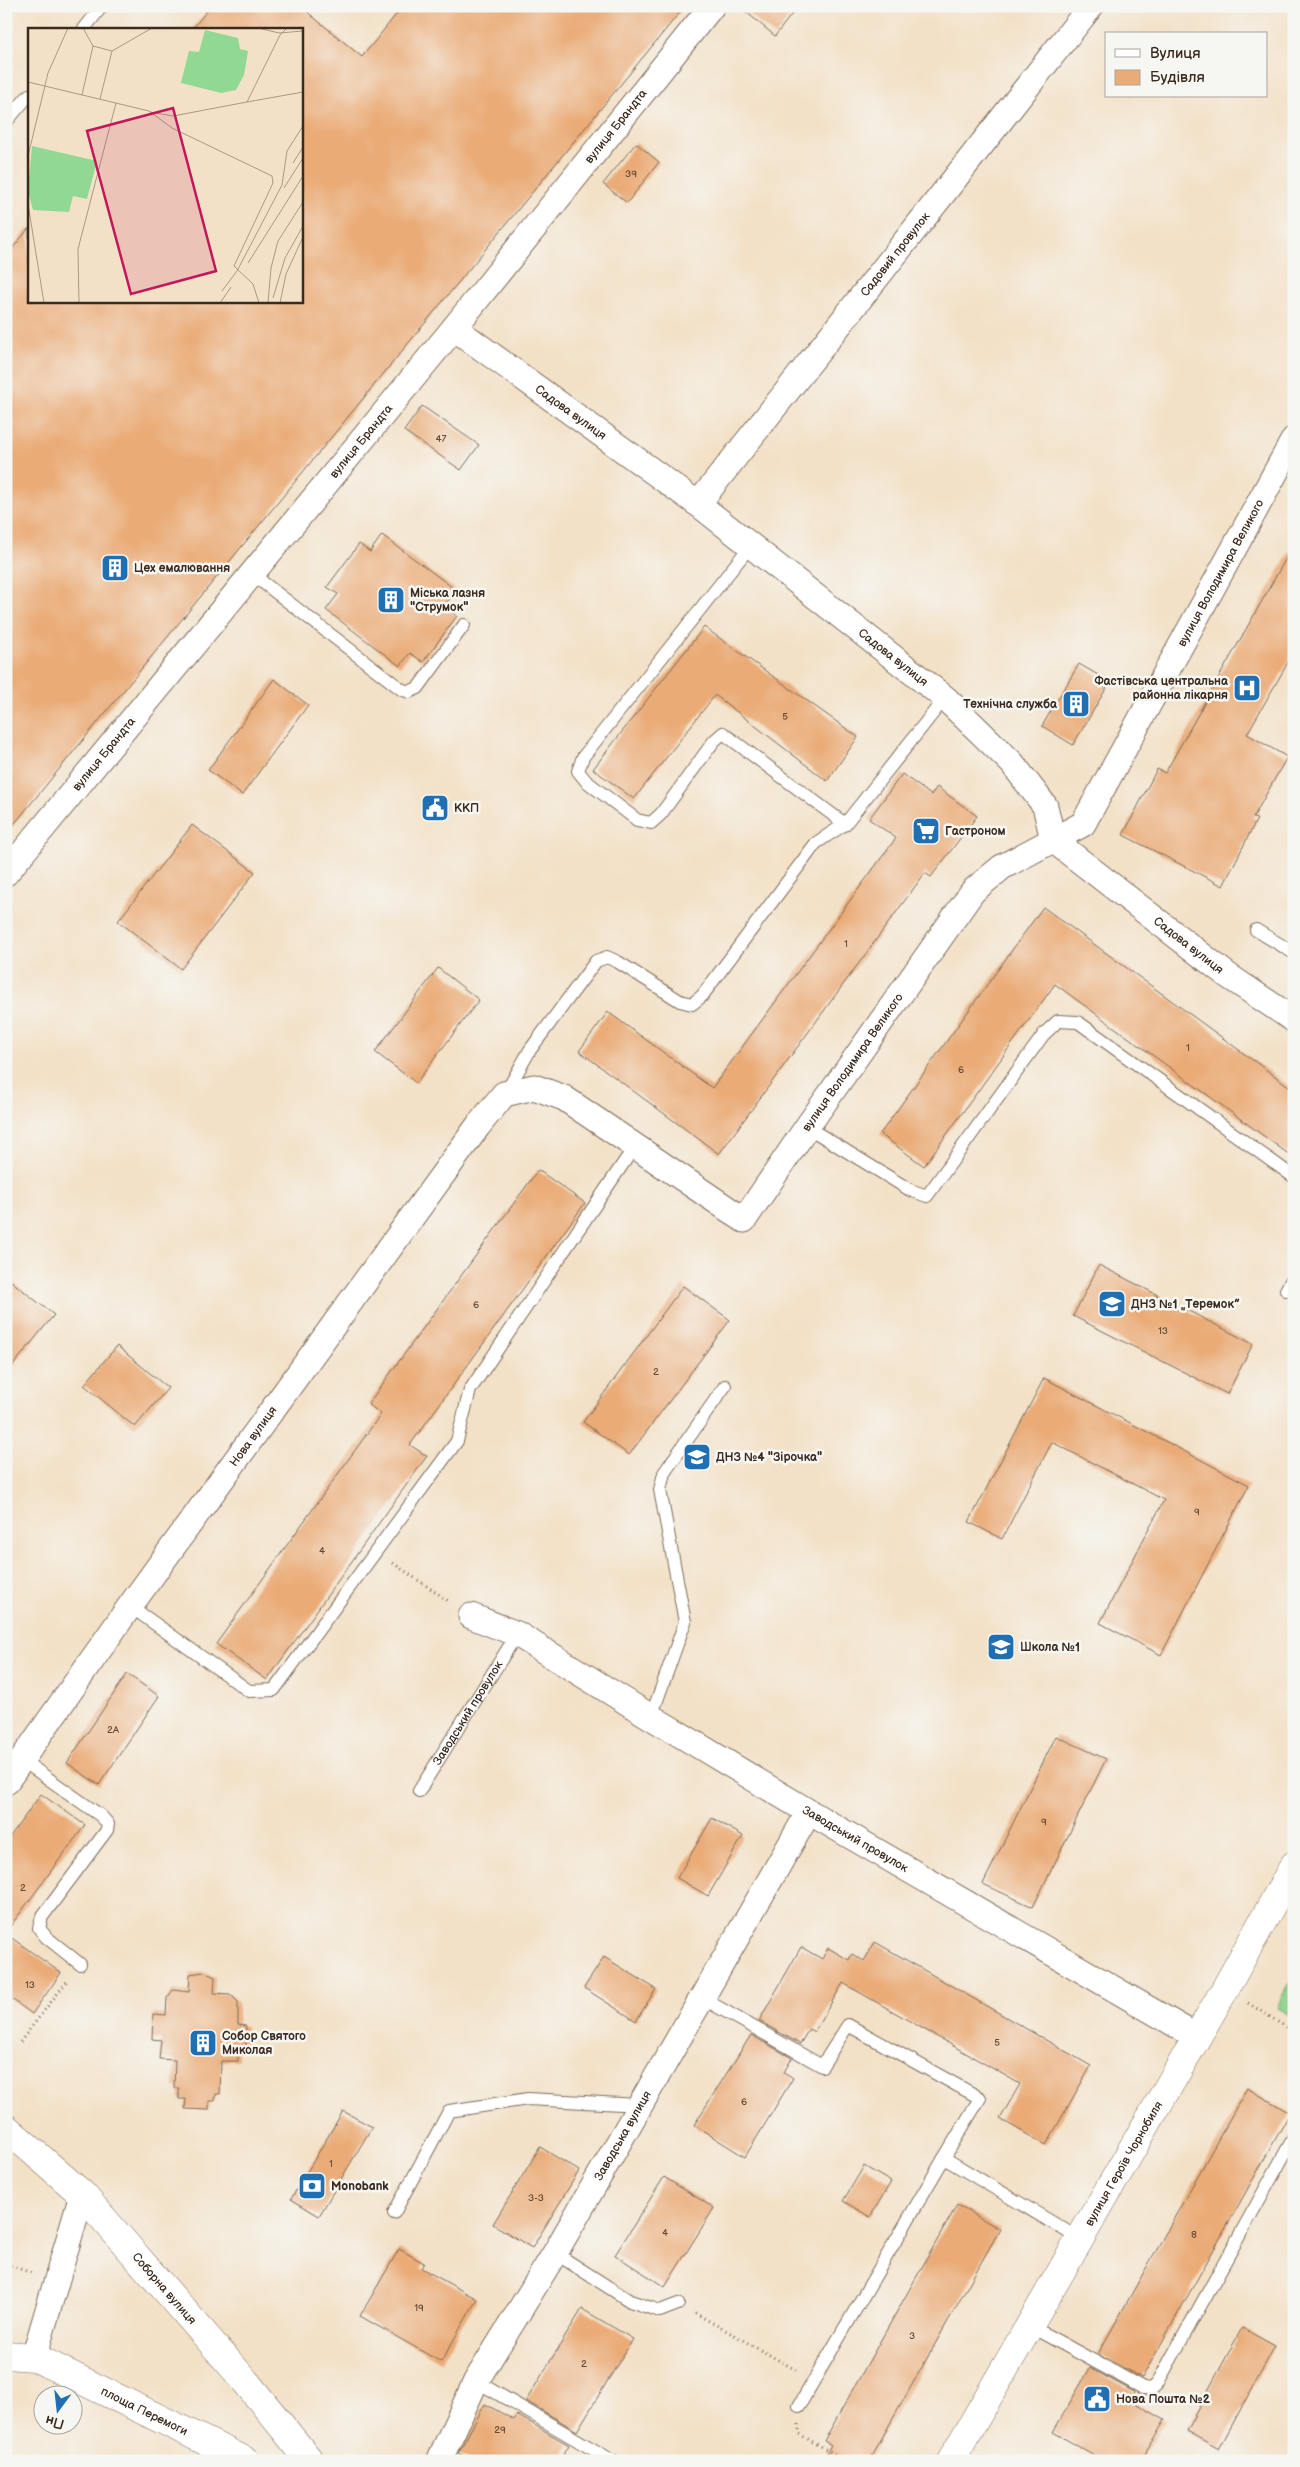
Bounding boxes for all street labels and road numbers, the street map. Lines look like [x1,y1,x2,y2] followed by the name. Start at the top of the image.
[582,86,650,167] street label: вулиця Брандта
[858,209,934,300] street label: Садовий провулок
[532,382,609,444] street label: Садова вулиця
[327,402,396,481] street label: вулиця Брандта
[1175,497,1267,650] street label: вулиця Володимира Великого
[855,626,931,690] street label: Садова вулиця
[69,714,139,794] street label: вулиця Брандта
[1150,914,1227,978] street label: Садова вулиця
[799,991,907,1135] street label: вулиця Володимира Великого
[227,1403,281,1470] street label: Нова вулиця
[430,1658,507,1768] street label: Заводський провулок
[799,1803,911,1876] street label: Заводський провулок
[591,2088,655,2183] street label: Заводська вулиця
[1082,2098,1166,2229] street label: вулиця Героїв Чорнобиля
[129,2250,200,2328] street label: Соборна вулиця
[98,2384,190,2439] street label: площа Перемоги

